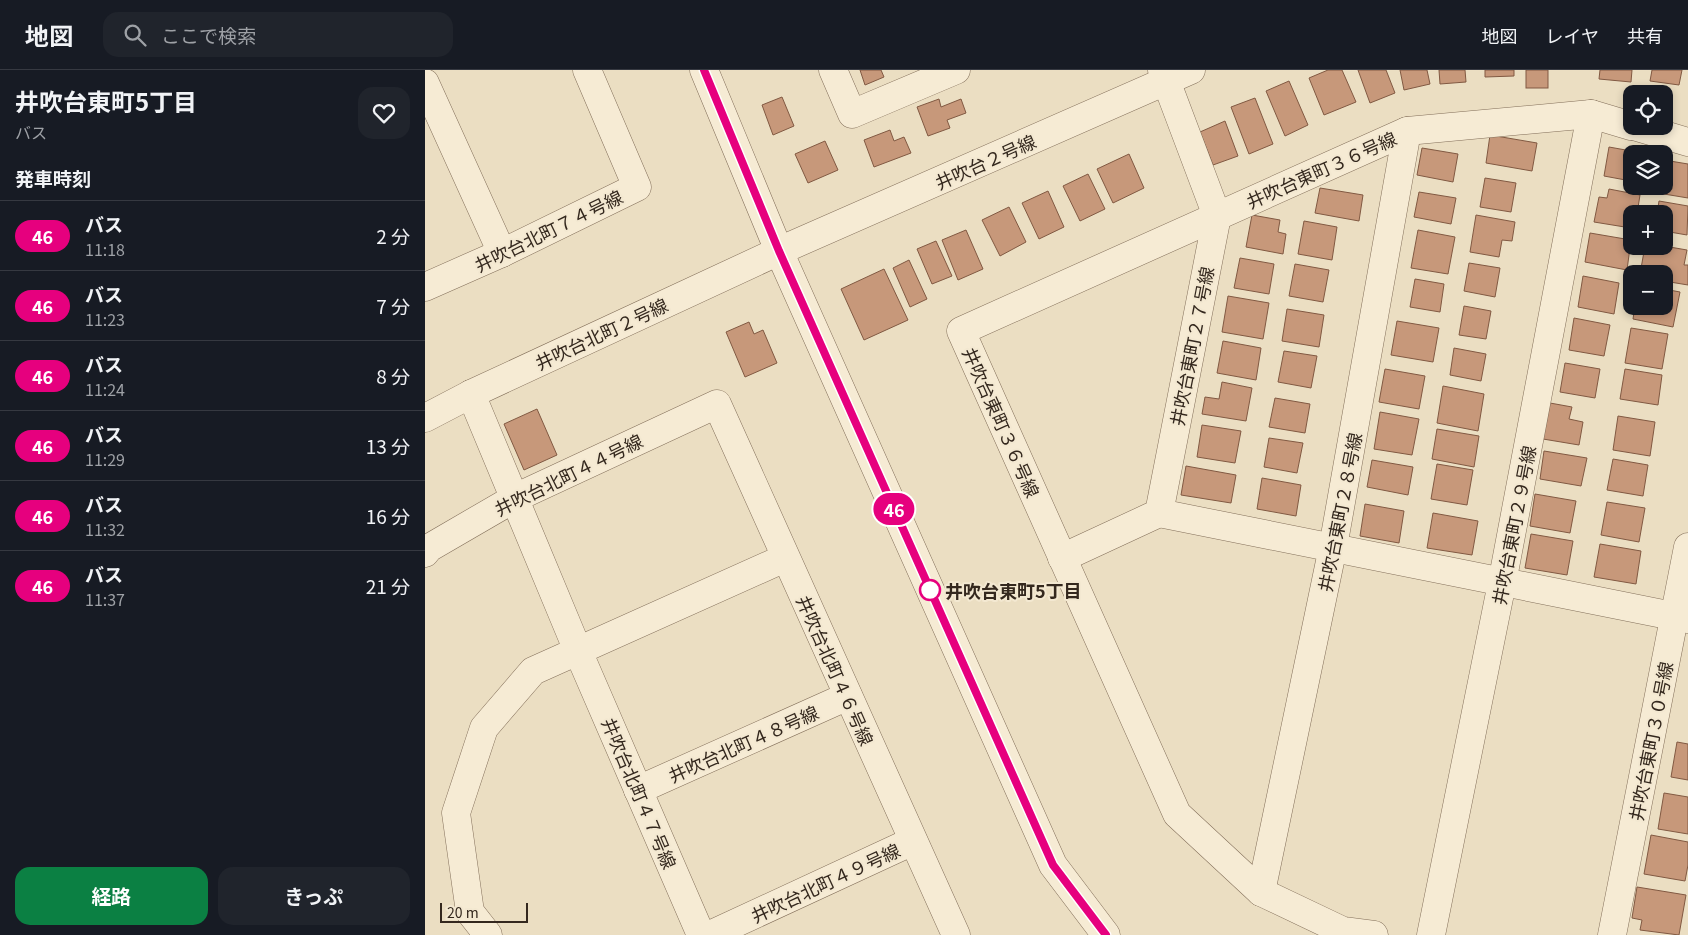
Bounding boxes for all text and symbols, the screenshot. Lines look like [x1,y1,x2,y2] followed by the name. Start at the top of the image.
[103,12,453,57] search box
[25,17,73,52] text: 地図
[121,21,149,49] icon: search
[161,21,256,48] text: ここで検索
[1482,22,1518,48] text: 地図
[1546,22,1599,48] text: レイヤ
[1627,22,1663,48] text: 共有
[15,83,197,118] text: 井吹台東町5丁目
[1623,85,1673,315] map controls
[1623,85,1673,135] button: locate
[358,87,410,139] button: heart
[15,120,47,144] text: バス
[1242,124,1400,214] street label: 井吹台東町３６号線
[930,127,1040,195] street label: 井吹台２号線
[1623,145,1673,195] button: layers
[15,164,91,191] text: 発車時刻
[469,183,627,277] street label: 井吹台北町７４号線
[1623,205,1673,255] button: +
[85,210,123,237] text: バス
[376,222,410,249] text: 2 分
[32,223,53,249] text: 46
[85,237,125,261] text: 11:18
[1163,264,1219,428] street label: 井吹台東町２７号線
[1623,265,1673,315] button: −
[85,280,123,307] text: バス
[530,291,672,375] street label: 井吹台北町２号線
[376,292,410,319] text: 7 分
[32,293,53,319] text: 46
[85,307,125,331] text: 11:23
[957,343,1047,501] street label: 井吹台東町３６号線
[85,350,123,377] text: バス
[376,362,410,389] text: 8 分
[32,363,53,389] text: 46
[85,377,125,401] text: 11:24
[85,420,123,447] text: バス
[489,427,647,521] street label: 井吹台北町４４号線
[1311,430,1367,594] street label: 井吹台東町２８号線
[366,432,410,459] text: 13 分
[32,433,53,459] text: 46
[1485,443,1541,607] street label: 井吹台東町２９号線
[85,447,125,471] text: 11:29
[85,490,123,517] text: バス
[871,493,917,525] line badge: 46
[883,496,905,522] text: 46
[366,502,410,529] text: 16 分
[32,503,53,529] text: 46
[85,517,125,541] text: 11:32
[85,560,123,587] text: バス
[366,572,410,599] text: 21 分
[32,573,53,599] text: 46
[945,577,1082,603] place label: 井吹台東町5丁目
[919,579,941,601] marker: 井吹台東町5丁目
[85,587,125,611] text: 11:37
[791,591,881,749] street label: 井吹台北町４６号線
[1622,659,1678,823] street label: 井吹台東町３０号線
[664,698,822,788] street label: 井吹台北町４８号線
[596,713,684,873] street label: 井吹台北町４７号線
[746,836,904,928] street label: 井吹台北町４９号線
[15,867,208,925] button: 経路
[218,867,410,925] button: きっぷ
[440,900,527,923] scale bar
[447,902,479,922] text: 20 m

